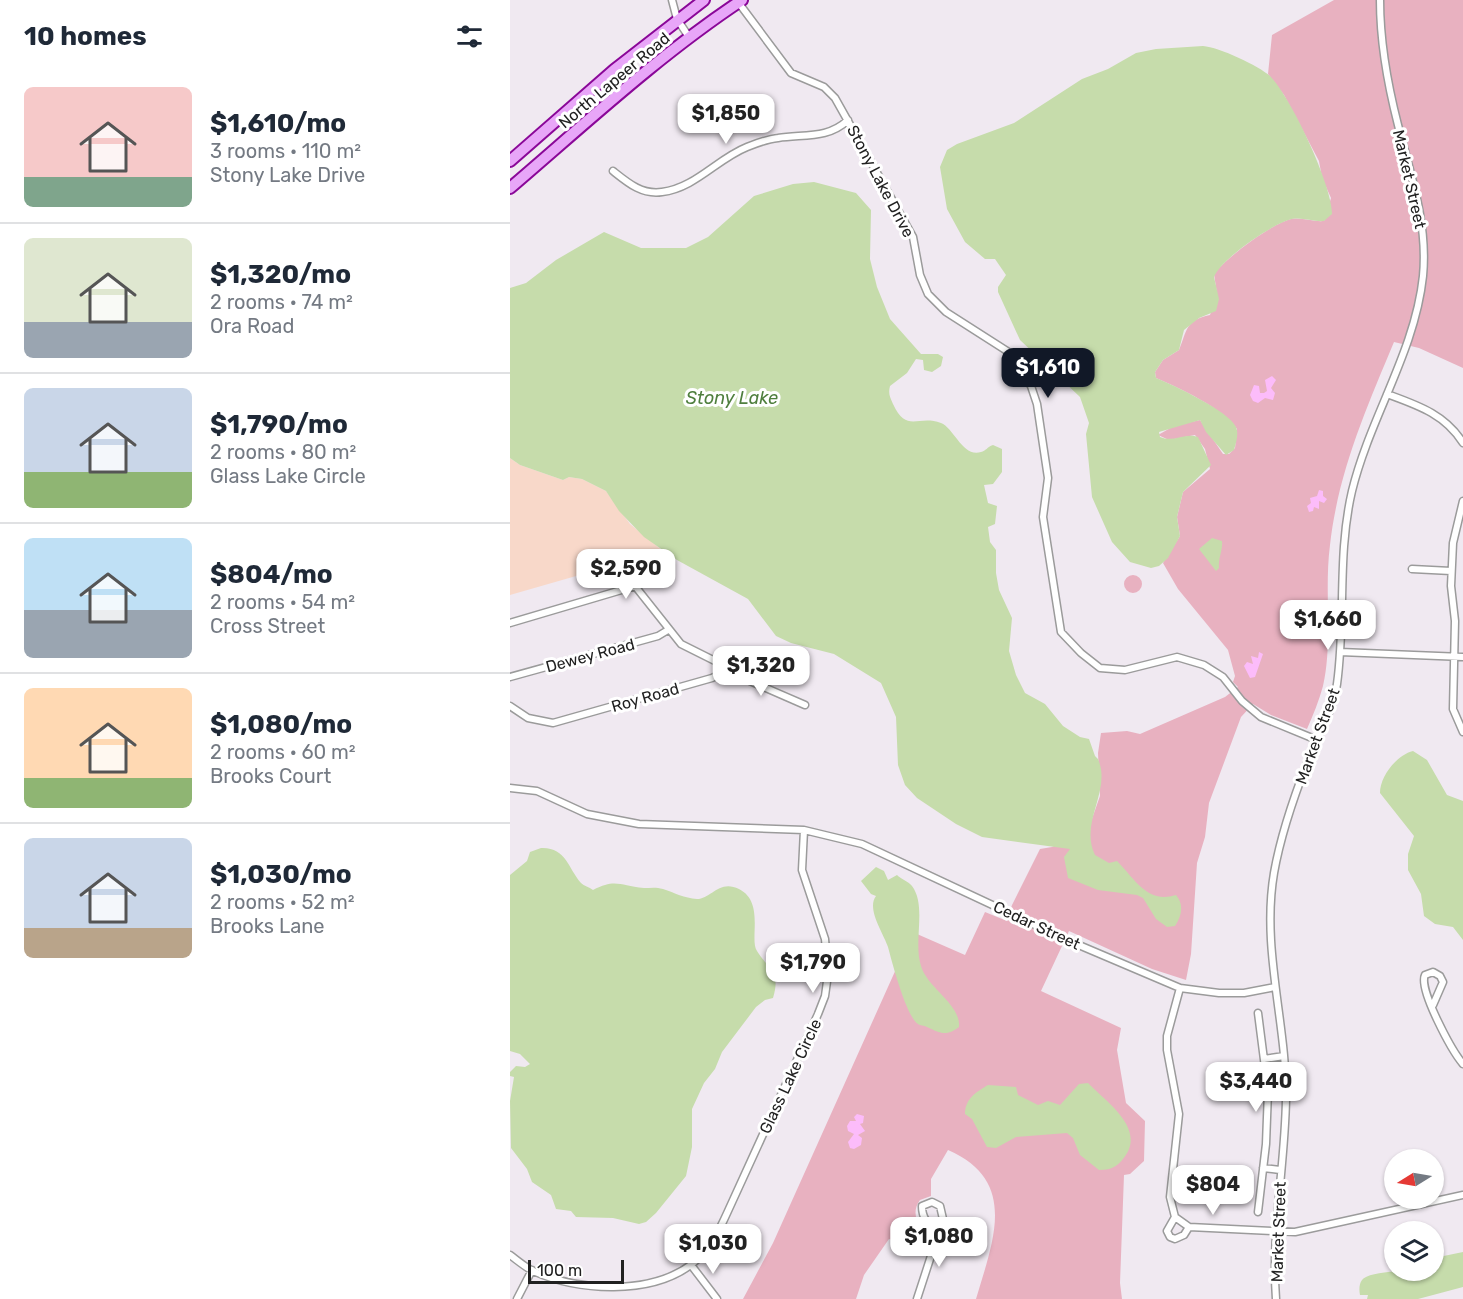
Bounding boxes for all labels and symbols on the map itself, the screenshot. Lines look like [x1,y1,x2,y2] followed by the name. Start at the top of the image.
[555,28,674,132] street label: North Lapeer Road
[677,94,775,145] pin: $1,850
[843,122,918,241] street label: Stony Lake Drive
[1389,128,1430,230] street label: Market Street
[999,348,1097,399] pin: $1,610
[686,387,778,409] water label: Stony Lake
[577,549,675,600] pin: $2,590
[1279,600,1377,651] pin: $1,660
[544,634,637,676] street label: Dewey Road
[712,646,810,697] pin: $1,320
[609,679,681,716] street label: Roy Road
[1291,686,1344,787] street label: Market Street
[990,897,1083,954] street label: Cedar Street
[764,943,862,994] pin: $1,790
[756,1016,825,1137] street label: Glass Lake Circle
[1207,1062,1305,1113] pin: $3,440
[1384,1149,1444,1209] north arrow
[1177,1165,1249,1216] pin: $804
[1267,1181,1290,1283] street label: Market Street
[890,1217,988,1268] pin: $1,080
[664,1224,762,1275] pin: $1,030
[528,1257,624,1284] scale bar

